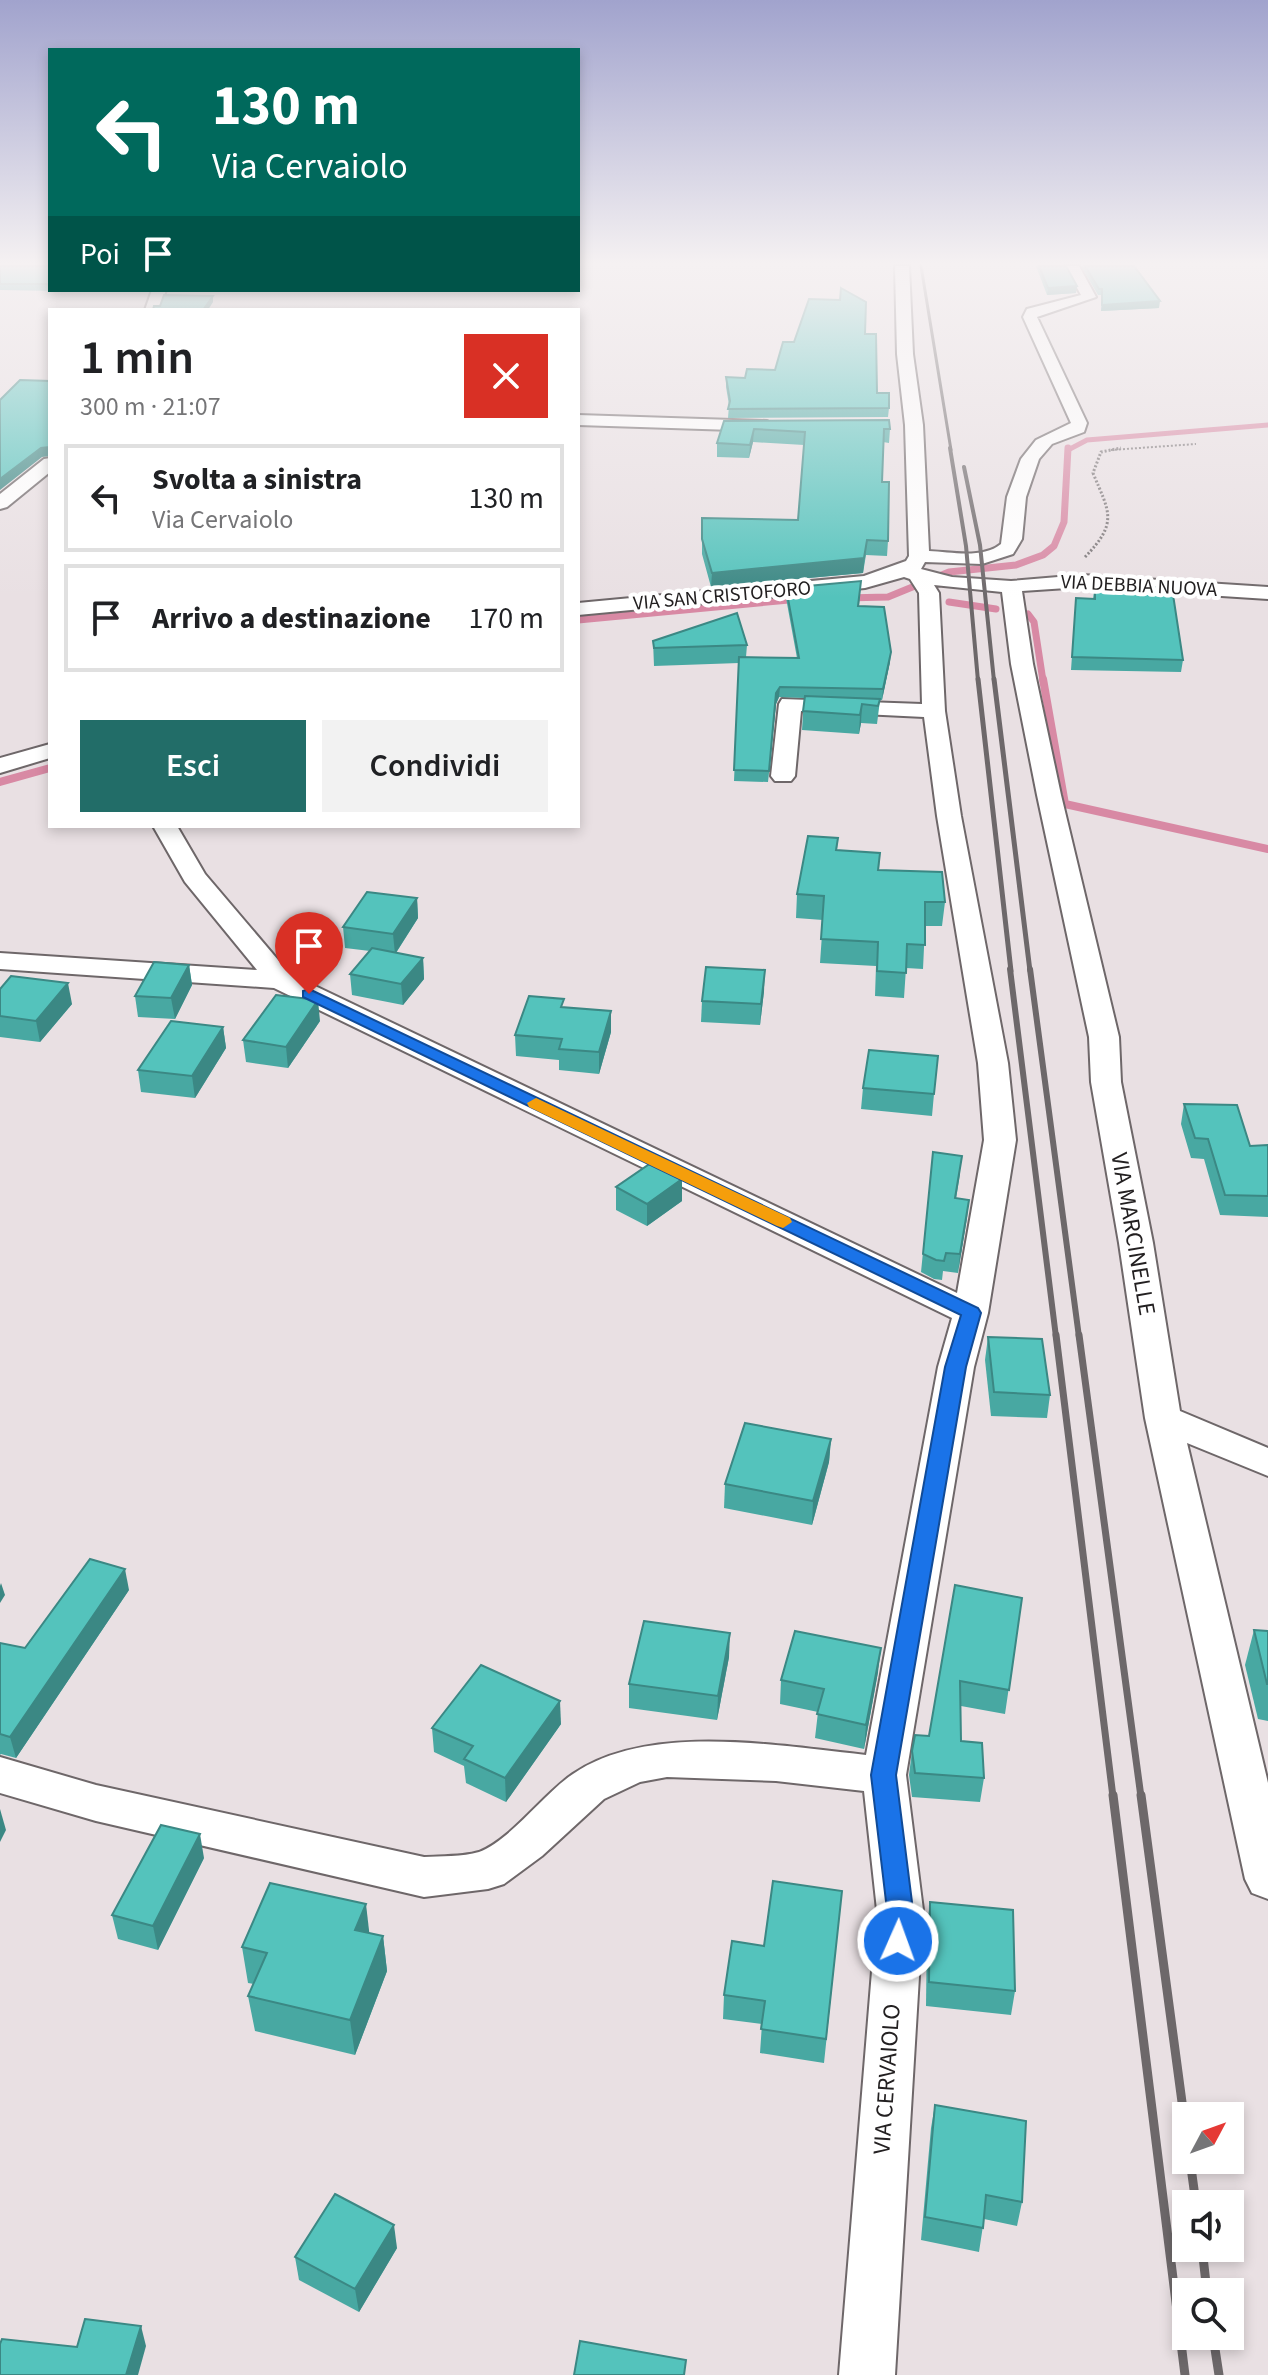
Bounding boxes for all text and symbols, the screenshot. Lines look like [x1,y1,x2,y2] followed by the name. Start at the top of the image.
[212,67,360,146] text: 130 m
[80,80,184,184] icon: left
[212,141,408,192] text: Via Cervaiolo
[136,232,180,276] icon: arrive
[80,233,120,276] text: Poi
[80,324,194,392] text: 1 min
[464,334,548,418] button: close
[80,388,221,425] text: 300 m · 21:07
[152,458,362,501] text: Svolta a sinistra
[84,476,128,520] icon: left
[468,477,544,520] text: 130 m
[152,501,293,538] text: Via Cervaiolo
[1060,568,1218,604] street label: VIA DEBBIA NUOVA
[632,574,812,618] street label: VIA SAN CRISTOFORO
[84,596,128,640] icon: arrive
[152,597,431,640] text: Arrivo a destinazione
[468,597,544,640] text: 170 m
[80,720,306,812] button: Esci
[322,720,548,812] button: Condividi
[275,912,343,994] pin
[287,924,331,968] icon: arrive
[1101,1150,1165,1318] street label: VIA MARCINELLE
[856,1899,940,1983] position arrow
[864,2002,910,2156] street label: VIA CERVAIOLO
[1172,2102,1244,2174] north arrow
[1172,2102,1244,2350] map controls
[1172,2190,1244,2262] button: sound
[1172,2278,1244,2350] button: search

